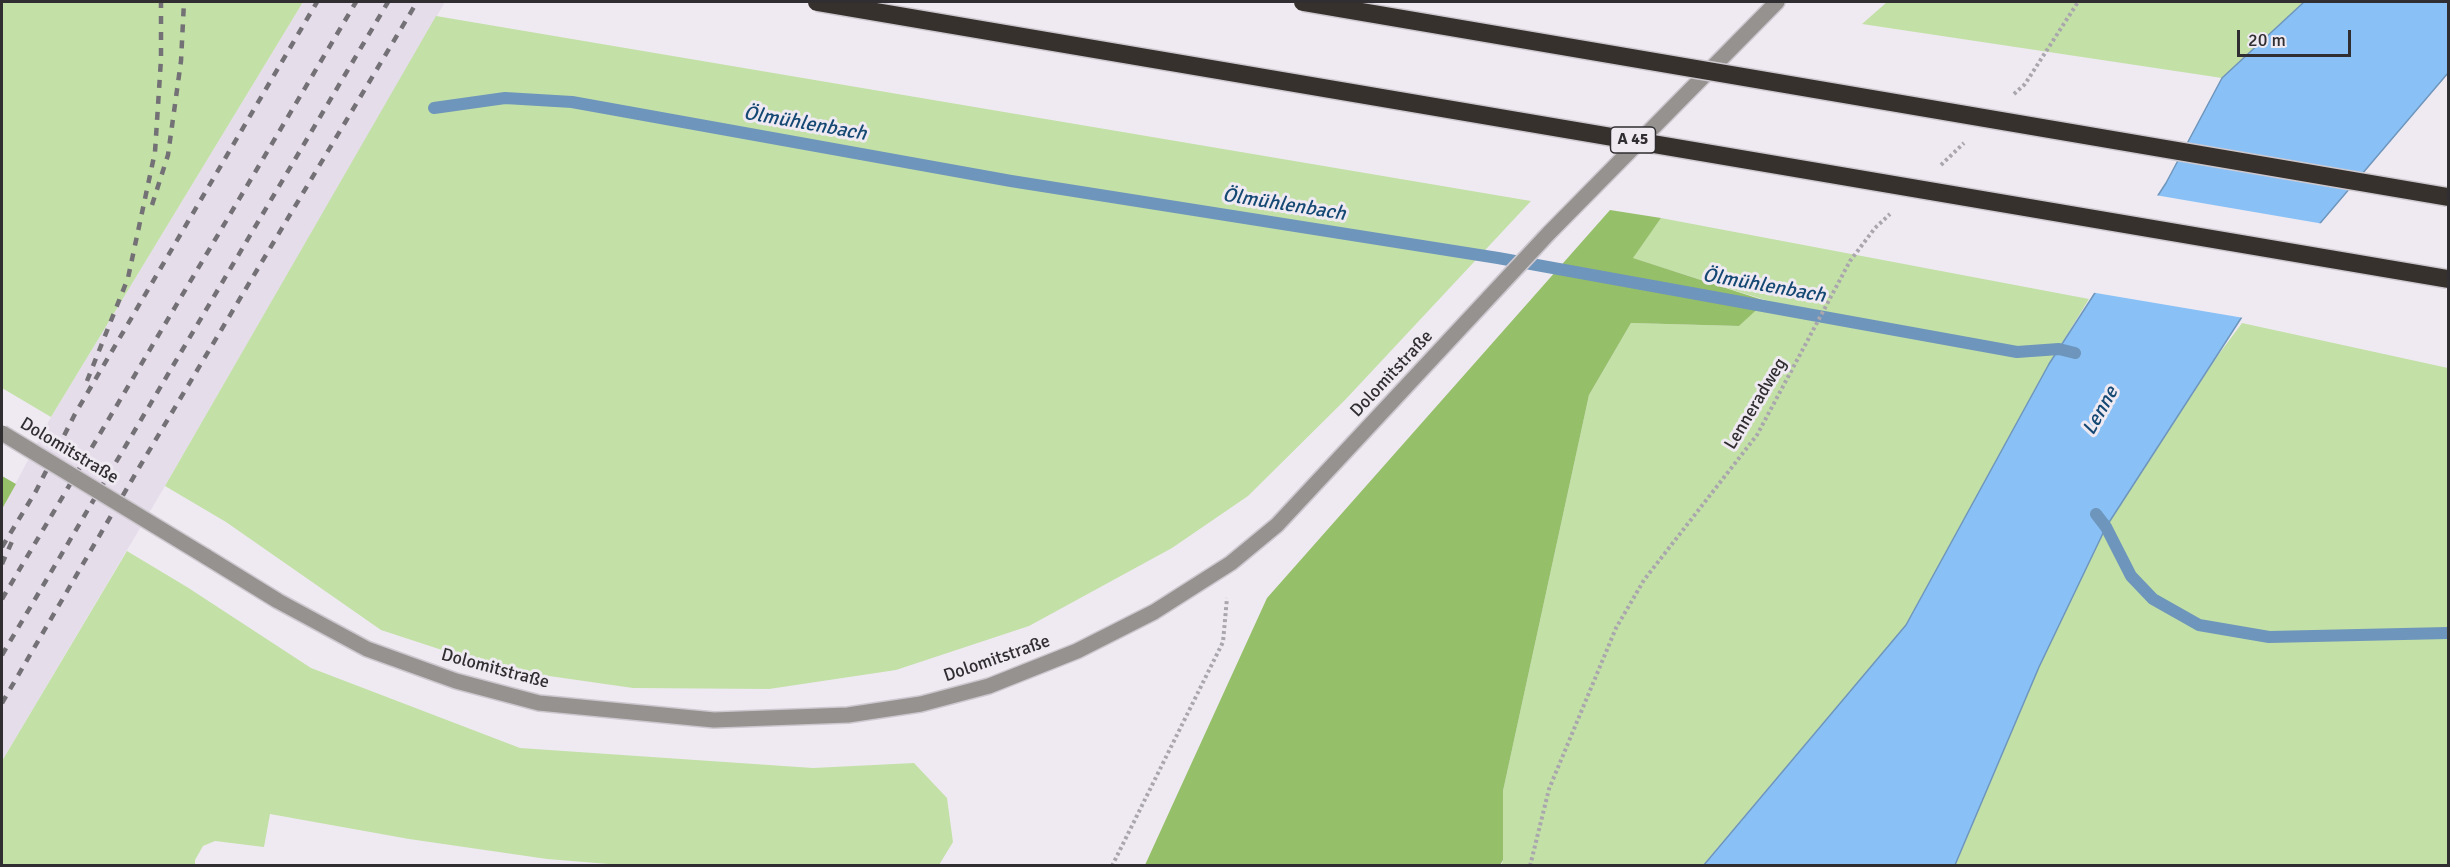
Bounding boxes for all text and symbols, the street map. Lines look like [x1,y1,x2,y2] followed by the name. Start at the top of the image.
[2240,18,2354,56] scale bar
[2248,29,2286,51] text: 20 m
[742,101,868,147] water label: Ölmühlenbach
[1610,127,1656,153] road number: A 45
[1221,183,1347,227] water label: Ölmühlenbach
[1701,263,1827,309] water label: Ölmühlenbach
[1346,326,1438,422] street label: Dolomitstraße
[1720,354,1792,454] street label: Lenneradweg
[2078,383,2124,439] water label: Lenne
[16,413,122,489] street label: Dolomitstraße
[941,631,1053,687] street label: Dolomitstraße
[439,644,551,694] street label: Dolomitstraße

